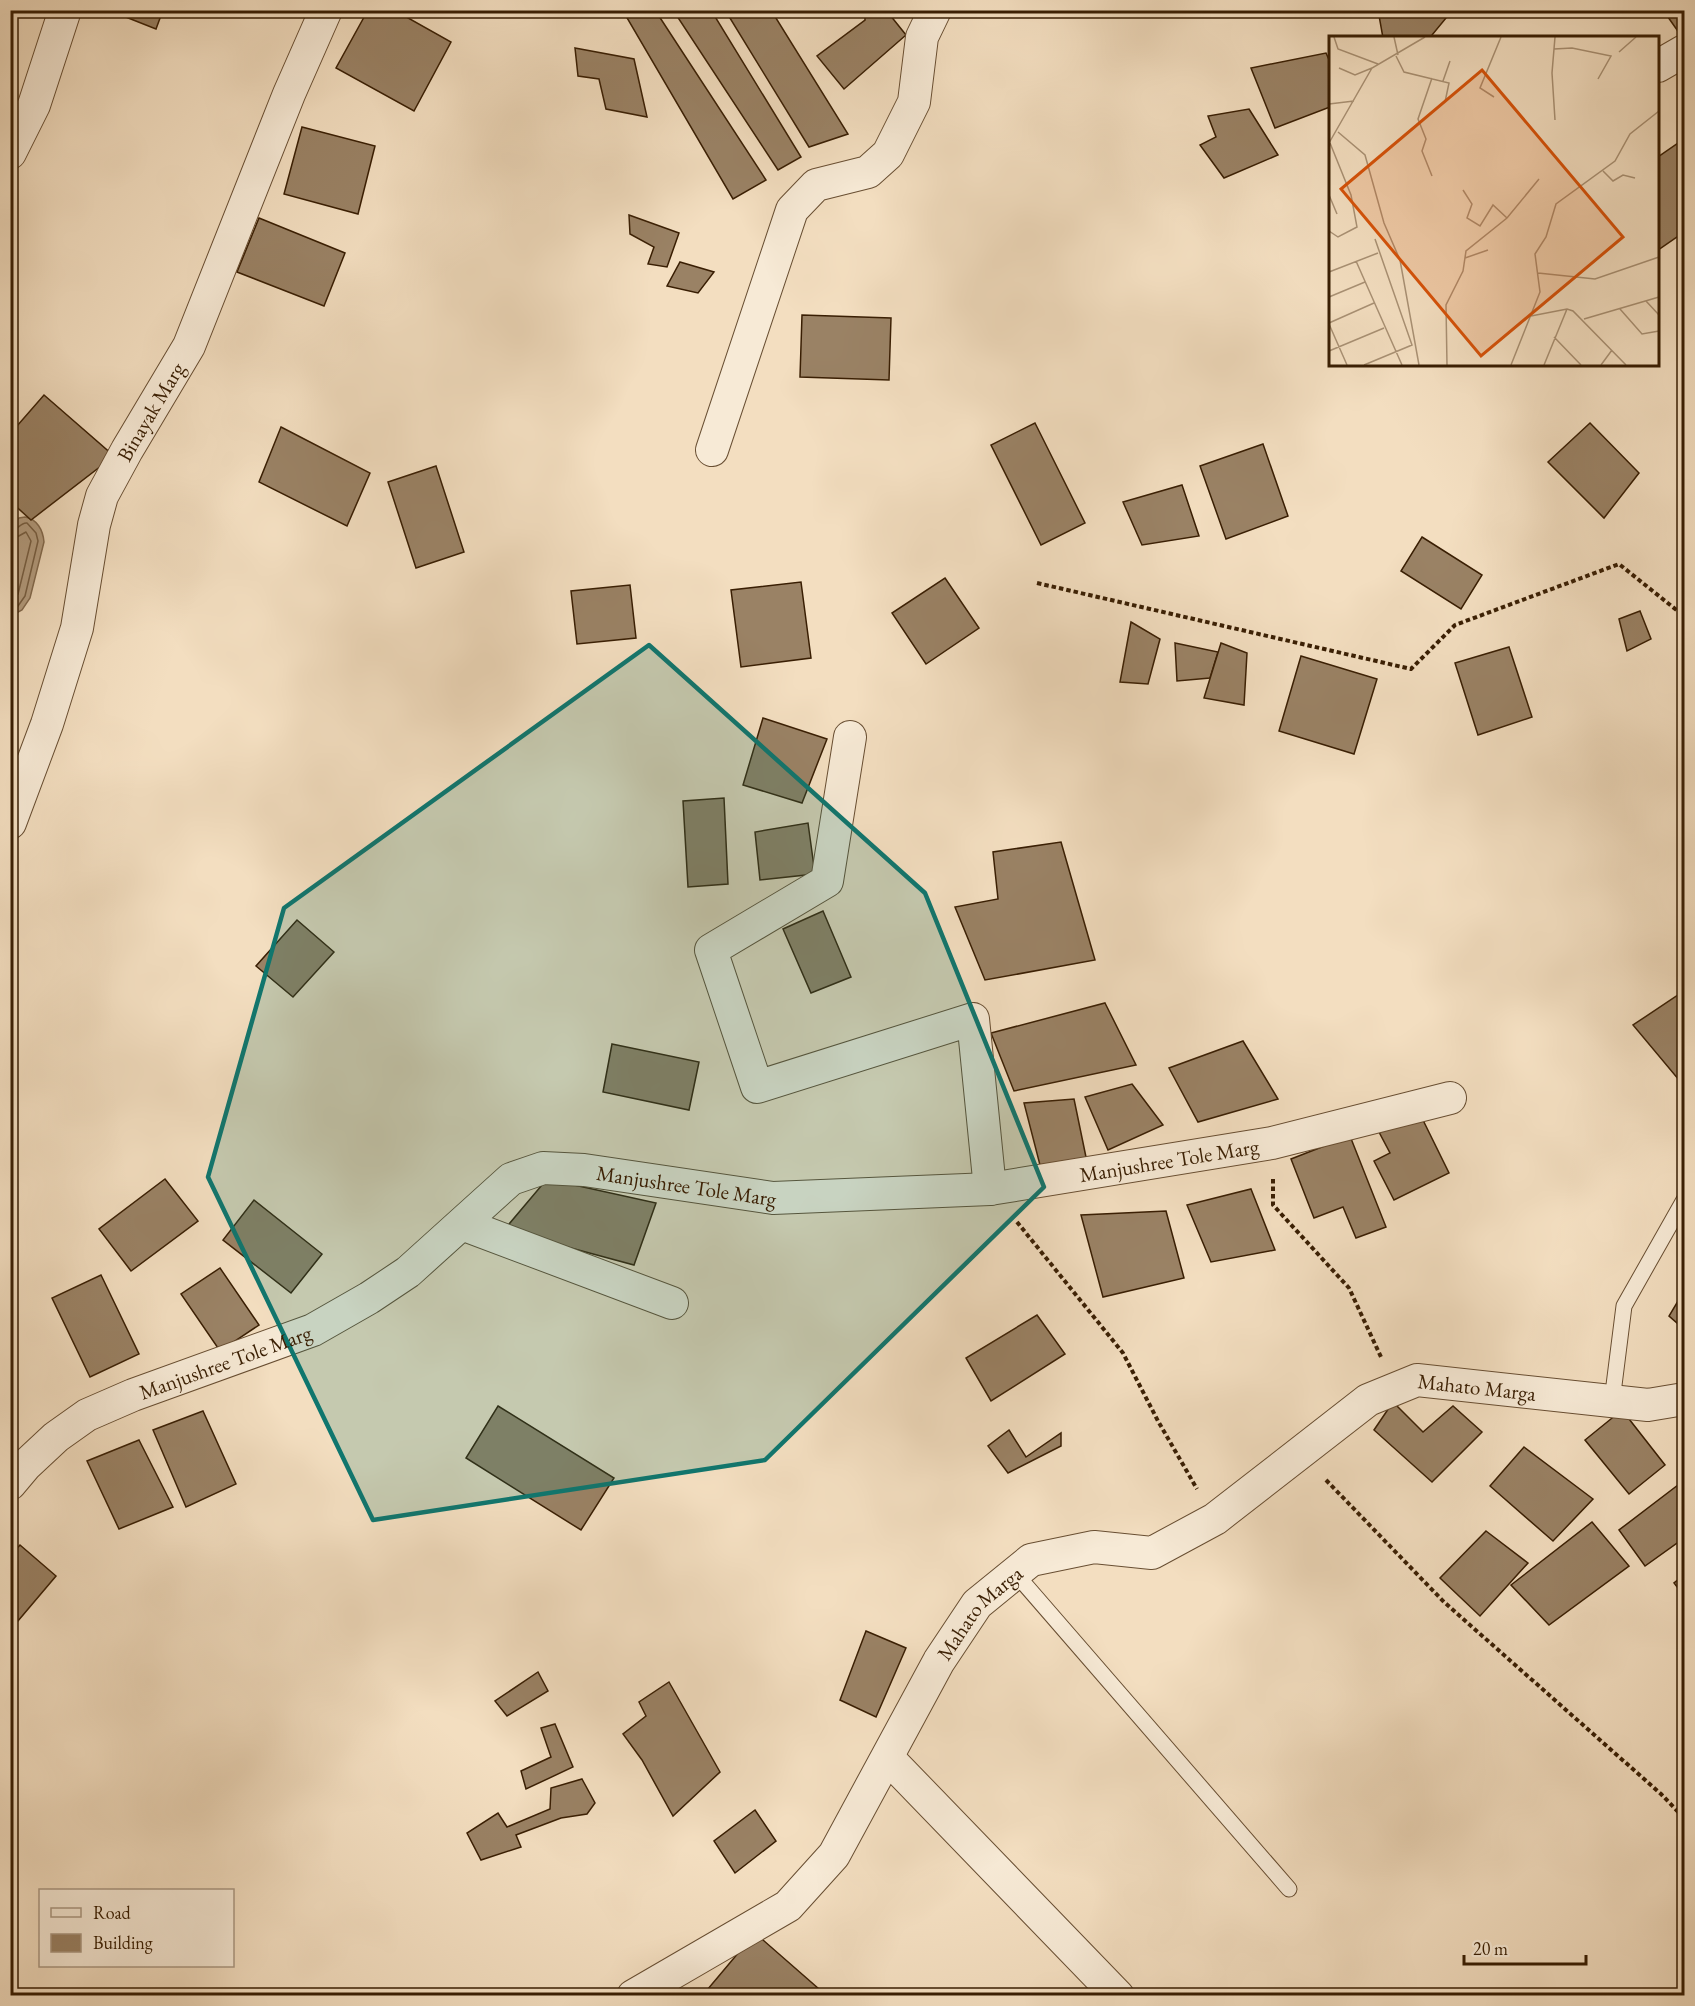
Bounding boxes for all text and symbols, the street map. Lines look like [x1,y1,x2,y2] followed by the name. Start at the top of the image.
[1329,36,1659,366] inset map
[110,356,190,466] street label: Binayak Marg
[1077,1132,1261,1188] street label: Manjushree Tole Marg
[595,1159,779,1212] street label: Manjushree Tole Marg
[135,1318,316,1405] street label: Manjushree Tole Marg
[1416,1367,1538,1406] street label: Mahato Marga
[930,1559,1028,1665] street label: Mahato Marga
[39,1889,234,1967] legend
[93,1901,132,1924] text: Road
[1464,1928,1586,1966] scale bar
[93,1931,153,1954] text: Building
[1473,1937,1508,1960] text: 20 m

